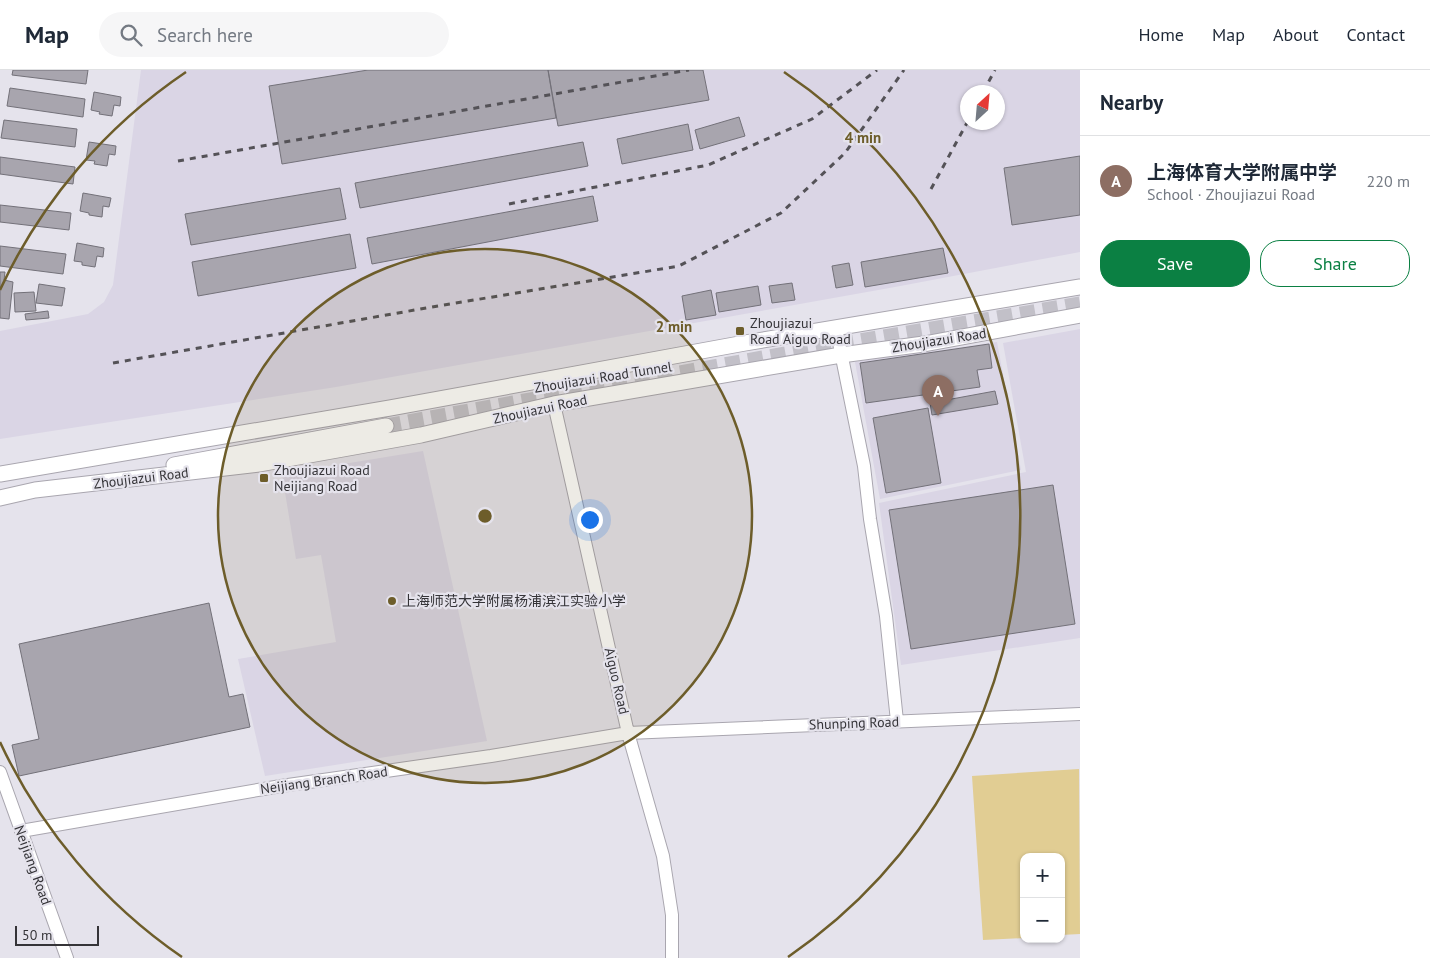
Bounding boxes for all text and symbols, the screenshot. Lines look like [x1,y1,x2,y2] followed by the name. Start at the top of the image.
[99,12,449,57] search box
[25,19,69,50] text: Map
[117,21,145,49] icon: search
[157,23,253,47] text: Search here
[1138,23,1184,46] text: Home
[1212,23,1245,46] text: Map
[1273,23,1319,46] text: About
[1347,23,1405,46] text: Contact
[960,85,1005,130] north arrow
[1100,89,1163,116] text: Nearby
[845,128,881,147] text: 4 min
[1147,160,1337,184] text: 上海体育大学附属中学
[1111,171,1121,191] text: A
[1367,171,1410,191] text: 220 m
[1147,184,1315,204] text: School · Zhoujiazui Road
[1100,240,1250,287] button: Save
[1260,240,1410,287] button: Share
[750,314,851,348] place label: Zhoujiazui Road Aiguo Road
[656,317,692,336] text: 2 min
[890,324,988,356] street label: Zhoujiazui Road
[734,325,746,337] marker: Zhoujiazui Road Aiguo Road
[533,357,673,397] street label: Zhoujiazui Road Tunnel
[922,375,954,416] pin: A
[491,390,589,428] street label: Zhoujiazui Road
[274,461,370,495] place label: Zhoujiazui Road Neijiang Road
[92,463,190,493] street label: Zhoujiazui Road
[258,472,270,484] marker: Zhoujiazui Road Neijiang Road
[476,507,494,525] centre of rings
[577,507,603,533] your location
[402,592,626,610] place label: 上海师范大学附属杨浦滨江实验小学
[386,595,398,607] marker: 上海师范大学附属杨浦滨江实验小学
[601,646,633,716] street label: Aiguo Road
[809,712,899,734] street label: Shunping Road
[259,762,389,798] street label: Neijiang Branch Road
[10,823,56,907] street label: Neijiang Road
[1020,853,1065,943] map controls
[1020,853,1065,898] button: +
[1020,898,1065,943] button: −
[15,923,99,946] scale bar
[22,926,52,944] text: 50 m

